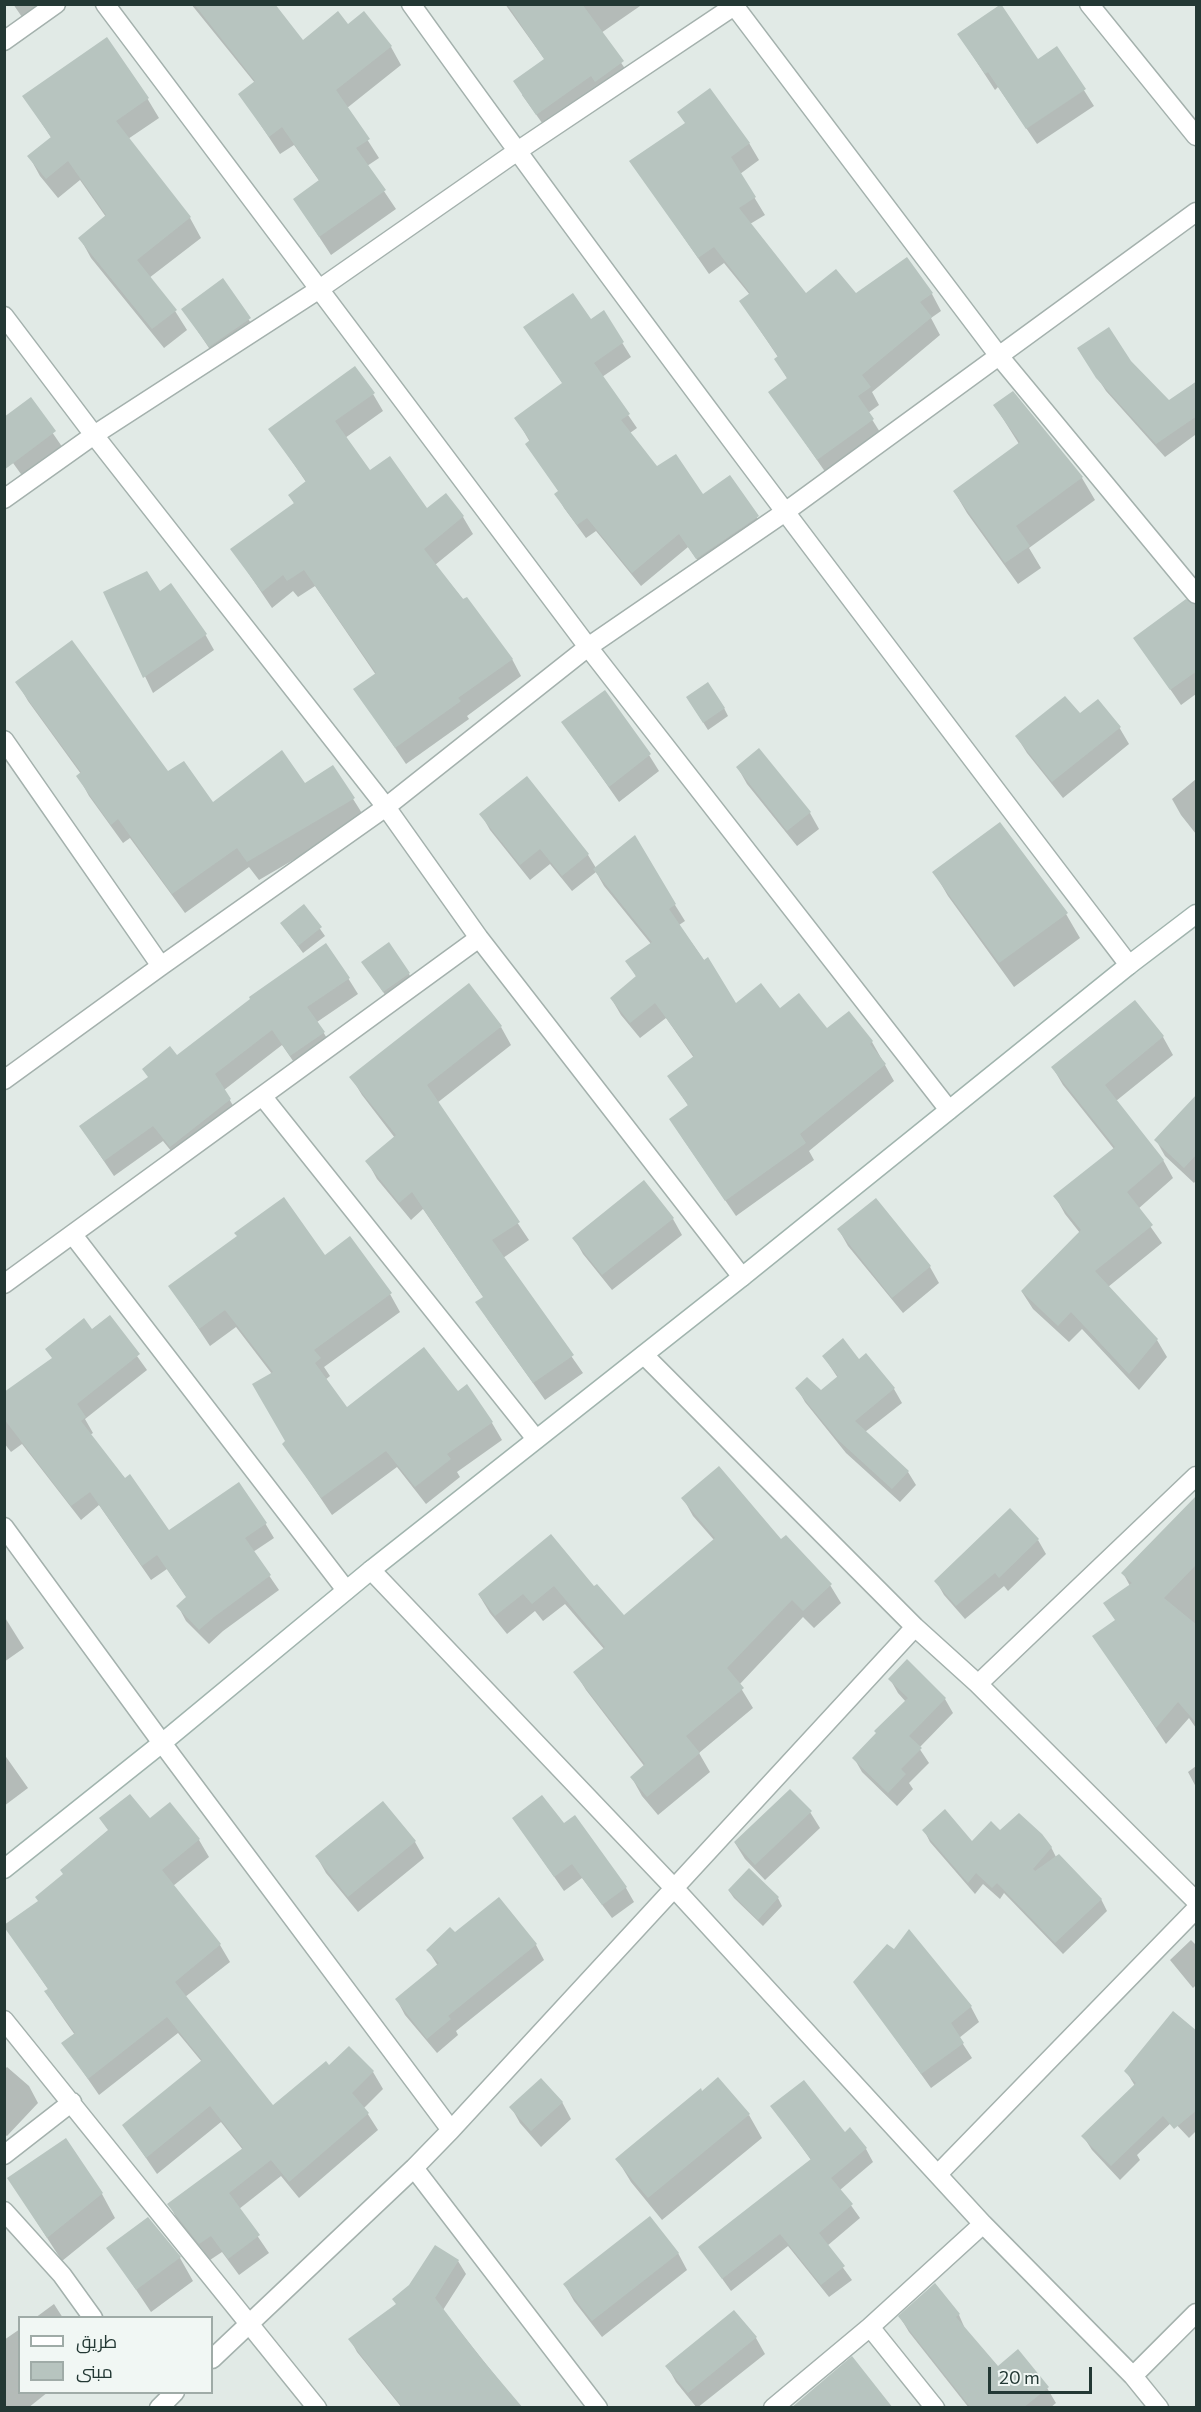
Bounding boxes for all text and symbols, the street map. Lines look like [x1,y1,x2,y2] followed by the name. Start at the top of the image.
[18,2316,213,2394] legend
[76,2330,117,2352] text: طريق
[991,2355,1094,2393] scale bar
[76,2360,113,2382] text: مبنى
[999,2366,1040,2388] text: 20 m

